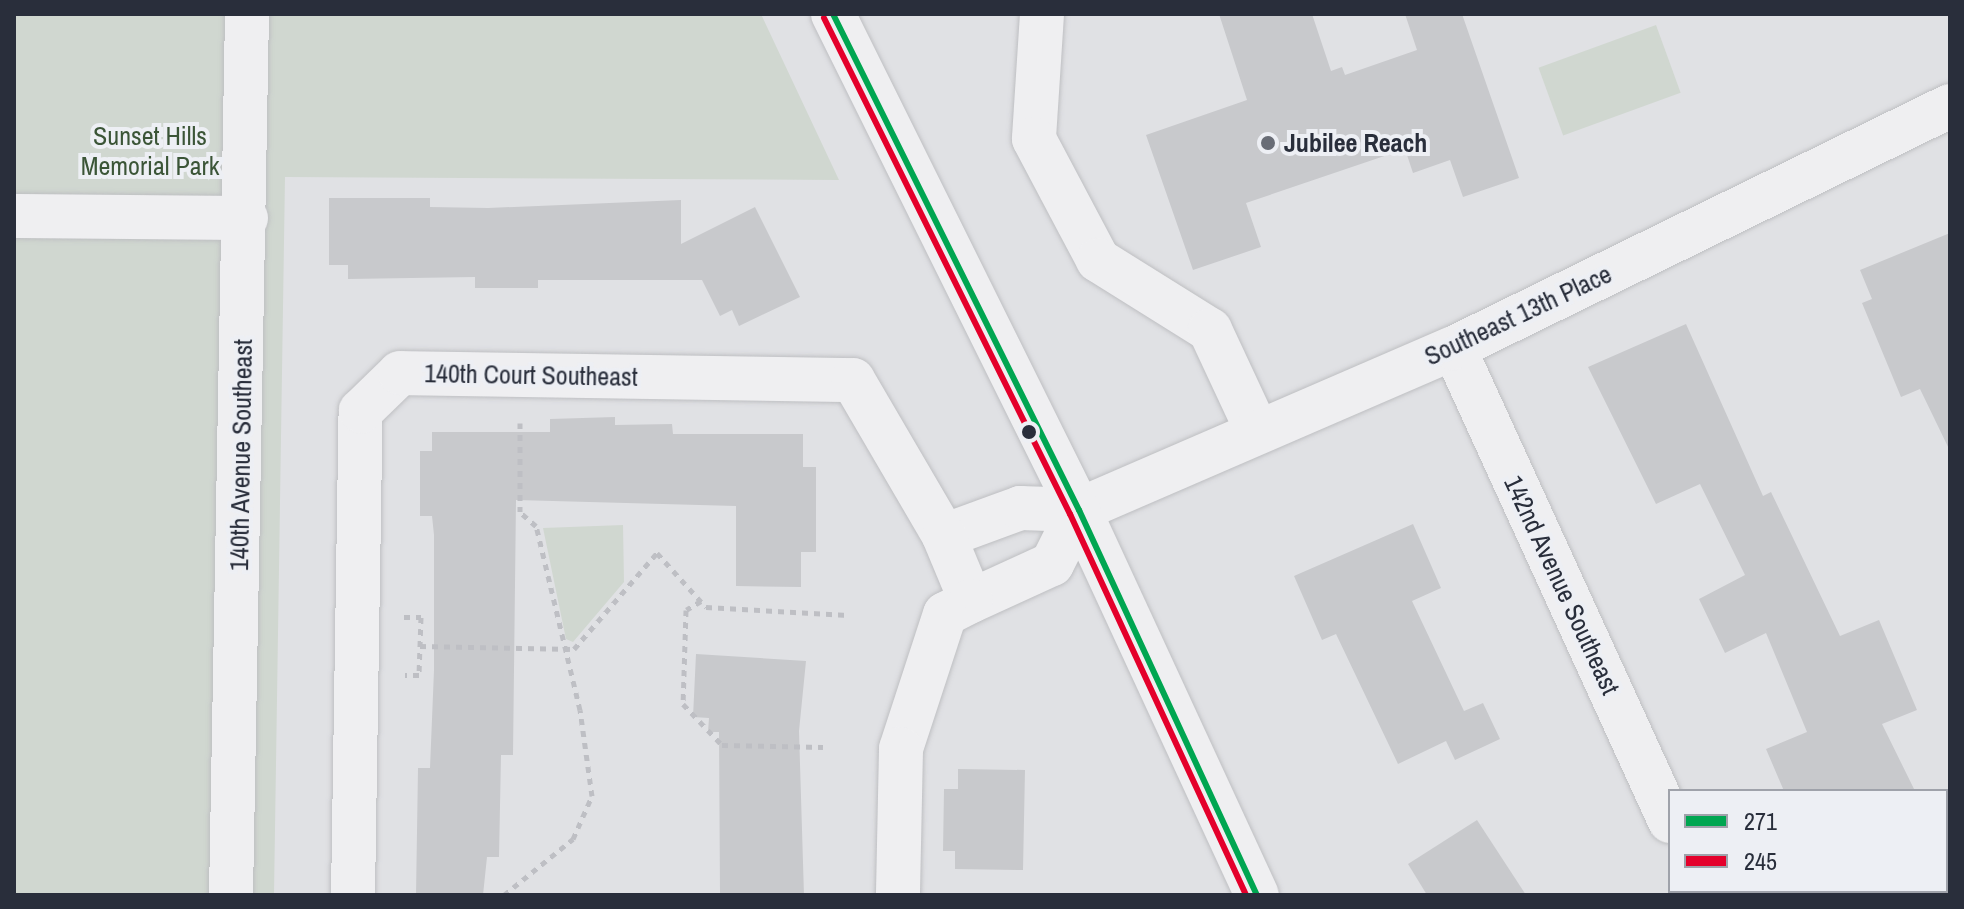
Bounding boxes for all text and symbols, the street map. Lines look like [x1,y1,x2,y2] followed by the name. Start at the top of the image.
[81,120,219,182] park label: Sunset Hills Memorial Park
[1284,127,1427,159] place label: Jubilee Reach
[1259,134,1277,152] marker: Jubilee Reach
[1420,258,1616,372] street label: Southeast 13th Place
[223,338,259,572] street label: 140th Avenue Southeast
[424,358,638,392] street label: 140th Court Southeast
[1021,424,1037,440] unlabelled marker
[1497,470,1627,700] street label: 142nd Avenue Southeast
[1668,789,1948,893] legend
[1744,805,1777,837] text: 271
[1744,845,1777,877] text: 245

